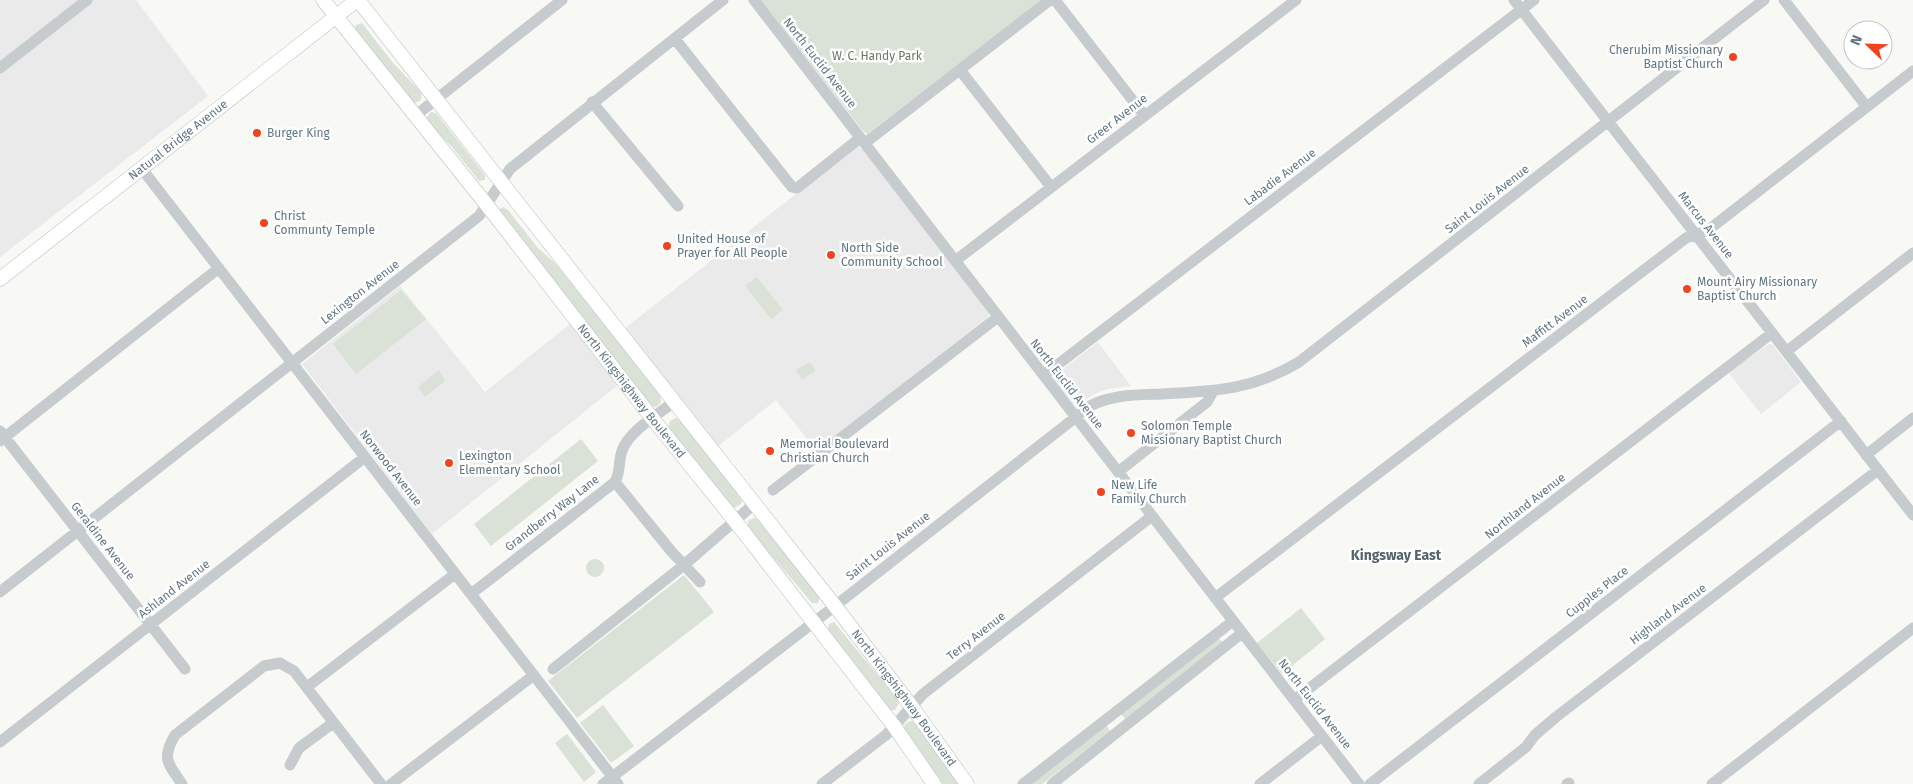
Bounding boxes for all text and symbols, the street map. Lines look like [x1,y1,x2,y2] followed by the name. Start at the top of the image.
[780,15,860,111] street label: North Euclid Avenue
[1843,20,1893,70] north arrow
[1847,33,1866,48] text: N
[1609,43,1723,71] place label: Cherubim Missionary Baptist Church
[832,49,923,63] park label: W. C. Handy Park
[1727,51,1739,63] marker: Cherubim Missionary Baptist Church
[1084,91,1150,147] street label: Greer Avenue
[126,97,230,183] street label: Natural Bridge Avenue
[267,126,331,140] place label: Burger King
[251,127,263,139] marker: Burger King
[1241,146,1319,208] street label: Labadie Avenue
[1442,162,1532,236] street label: Saint Louis Avenue
[1675,189,1737,261] street label: Marcus Avenue
[274,209,375,237] place label: Christ Communty Temple
[258,217,270,229] marker: Christ Communty Temple
[677,232,788,260] place label: United House of Prayer for All People
[661,240,673,252] marker: United House of Prayer for All People
[841,241,943,269] place label: North Side Community School
[825,249,837,261] marker: North Side Community School
[318,257,402,327] street label: Lexington Avenue
[1697,275,1817,303] place label: Mount Airy Missionary Baptist Church
[1681,283,1693,295] marker: Mount Airy Missionary Baptist Church
[1519,292,1591,350] street label: Maffitt Avenue
[575,321,688,461] street label: North Kingshighway Boulevard
[1027,336,1107,432] street label: North Euclid Avenue
[1141,419,1282,447] place label: Solomon Temple Missionary Baptist Church
[357,427,425,509] street label: Norwood Avenue
[1125,427,1137,439] marker: Solomon Temple Missionary Baptist Church
[780,437,889,465] place label: Memorial Boulevard Christian Church
[764,445,776,457] marker: Memorial Boulevard Christian Church
[459,449,561,477] place label: Lexington Elementary School
[443,457,455,469] marker: Lexington Elementary School
[1482,470,1568,542] street label: Northland Avenue
[502,472,602,554] street label: Grandberry Way Lane
[1111,478,1187,506] place label: New Life Family Church
[1095,486,1107,498] marker: New Life Family Church
[68,499,138,583] street label: Geraldine Avenue
[843,509,933,583] street label: Saint Louis Avenue
[1351,547,1442,564] district label: Kingsway East
[136,557,212,621] street label: Ashland Avenue
[1563,563,1631,621] street label: Cupples Place
[1627,581,1709,647] street label: Highland Avenue
[944,609,1008,663] street label: Terry Avenue
[849,627,959,769] street label: North Kingshighway Boulevard
[1275,656,1355,752] street label: North Euclid Avenue

